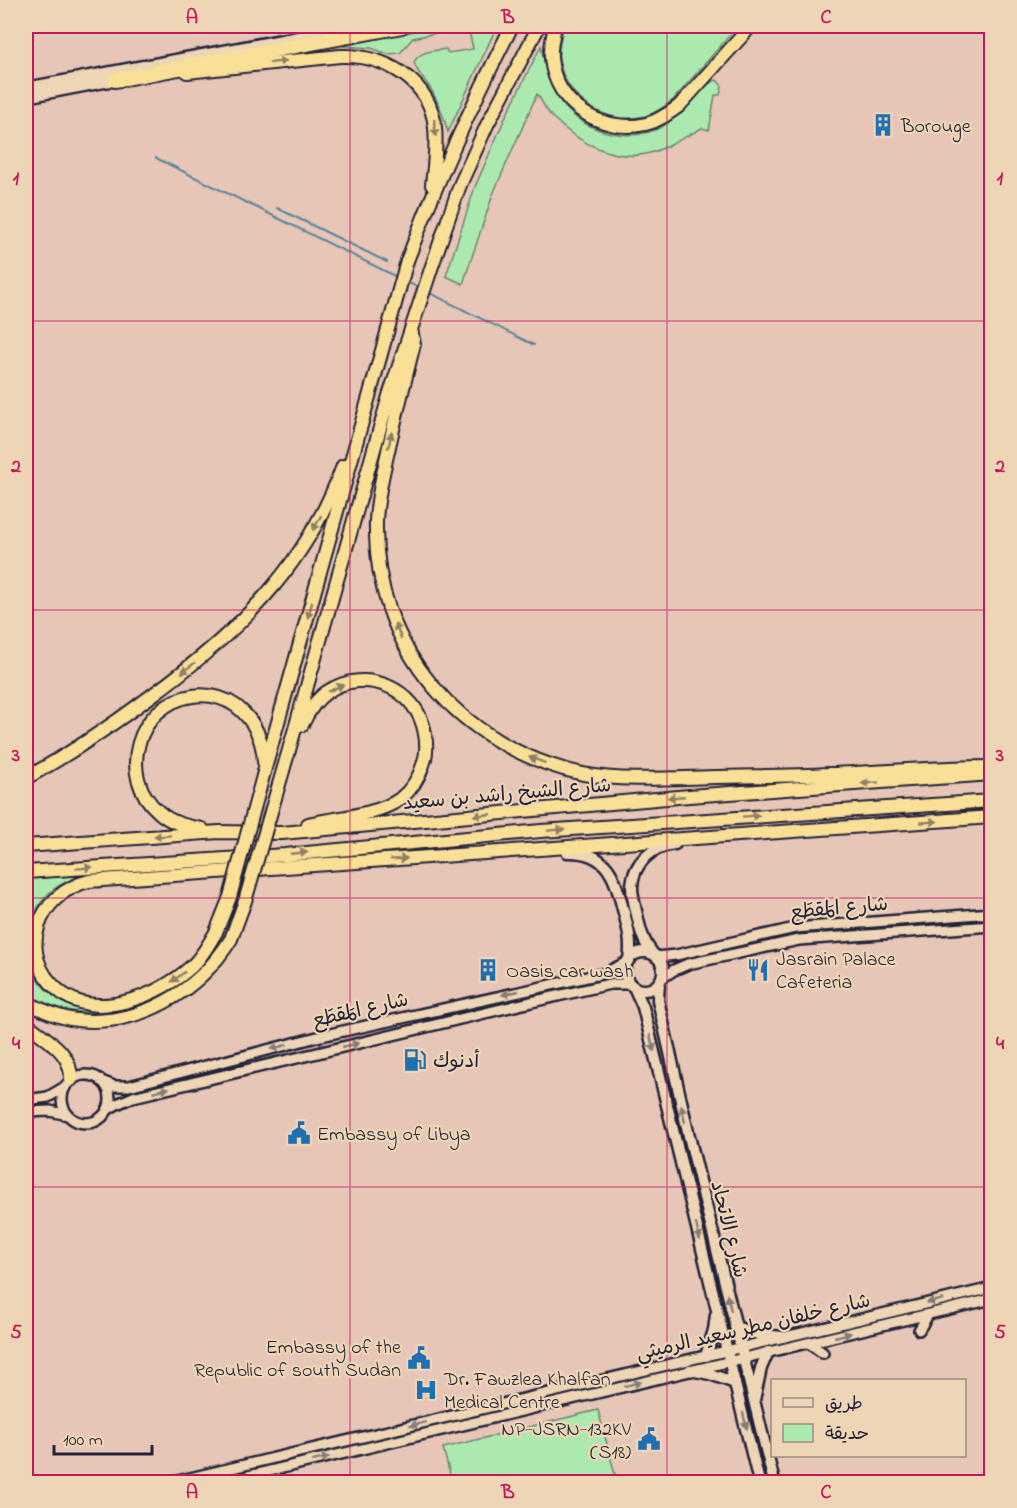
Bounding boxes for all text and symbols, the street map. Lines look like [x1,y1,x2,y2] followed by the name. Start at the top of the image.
[186,4,198,33] text: A
[500,4,515,33] text: B
[821,4,832,33] text: C
[268,57,287,67] one-way arrow
[870,112,896,138] building icon: Borouge
[900,113,971,143] place label: Borouge
[430,119,439,138] one-way arrow
[13,165,20,194] text: 1
[997,165,1004,194] text: 1
[386,431,396,449] one-way arrow
[10,453,21,482] text: 2
[994,453,1005,482] text: 2
[312,515,322,532] one-way arrow
[305,601,314,619] one-way arrow
[393,622,402,639] one-way arrow
[181,662,196,674] one-way arrow
[327,684,344,693] one-way arrow
[11,742,20,771] text: 3
[995,742,1004,771] text: 3
[527,754,545,764] one-way arrow
[402,772,613,819] street label: شارع الشيخ راشد بن سعيد
[861,778,880,788] one-way arrow
[666,792,685,802] one-way arrow
[472,810,491,820] one-way arrow
[741,812,760,821] one-way arrow
[919,817,938,827] one-way arrow
[547,825,566,835] one-way arrow
[152,831,171,841] one-way arrow
[290,848,309,858] one-way arrow
[390,854,409,863] one-way arrow
[74,863,93,873] one-way arrow
[789,891,889,928] street label: شارع المَقطَع
[776,946,895,998] place label: Jasrain Palace Cafeteria
[475,957,501,983] building icon: Oasis car wash
[745,957,771,983] restaurant icon: Jasrain Palace Cafeteria
[506,958,633,987] place label: Oasis car wash
[171,970,186,982] one-way arrow
[310,986,412,1037] street label: شارع المَقطَع
[501,988,519,998] one-way arrow
[12,1030,21,1059] text: 4
[996,1030,1005,1059] text: 4
[647,1033,657,1052] one-way arrow
[342,1039,360,1049] one-way arrow
[270,1043,288,1052] one-way arrow
[402,1047,428,1073] fuel station icon: أدنوك
[433,1048,479,1077] place label: أدنوك
[152,1085,171,1095] one-way arrow
[678,1105,688,1123] one-way arrow
[286,1120,312,1146] public building icon: Embassy of Libya
[317,1121,471,1150] place label: Embassy of Libya
[702,1178,754,1281] street label: شارع الاتحاد
[694,1223,704,1241] one-way arrow
[633,1287,874,1371] street label: شارع خلفان مطر سعيد الرميثي
[724,1294,734,1313] one-way arrow
[925,1297,944,1307] one-way arrow
[10,1319,22,1348] text: 5
[994,1319,1006,1348] text: 5
[834,1330,853,1339] one-way arrow
[194,1334,401,1386] place label: Embassy of the Republic of south Sudan
[406,1345,432,1371] public building icon: Embassy of the Republic of south Sudan
[443,1366,611,1418] place label: Dr. Fawzlea Khalfan Medical Centre
[413,1377,439,1403] hospital icon: Dr. Fawzlea Khalfan Medical Centre
[624,1379,642,1388] one-way arrow
[771,1379,966,1457] legend
[825,1392,863,1418] text: طريق
[740,1412,750,1431] one-way arrow
[501,1416,632,1468] place label: NP-JSRN-132KV (S18)
[54,1418,152,1456] scale bar
[409,1420,427,1430] one-way arrow
[825,1422,869,1448] text: حديقة
[636,1426,662,1452] public building icon: NP-JSRN-132KV (S18)
[63,1428,103,1454] text: 100 m
[312,1454,331,1463] one-way arrow
[186,1479,198,1508] text: A
[500,1479,515,1508] text: B
[821,1479,832,1508] text: C

